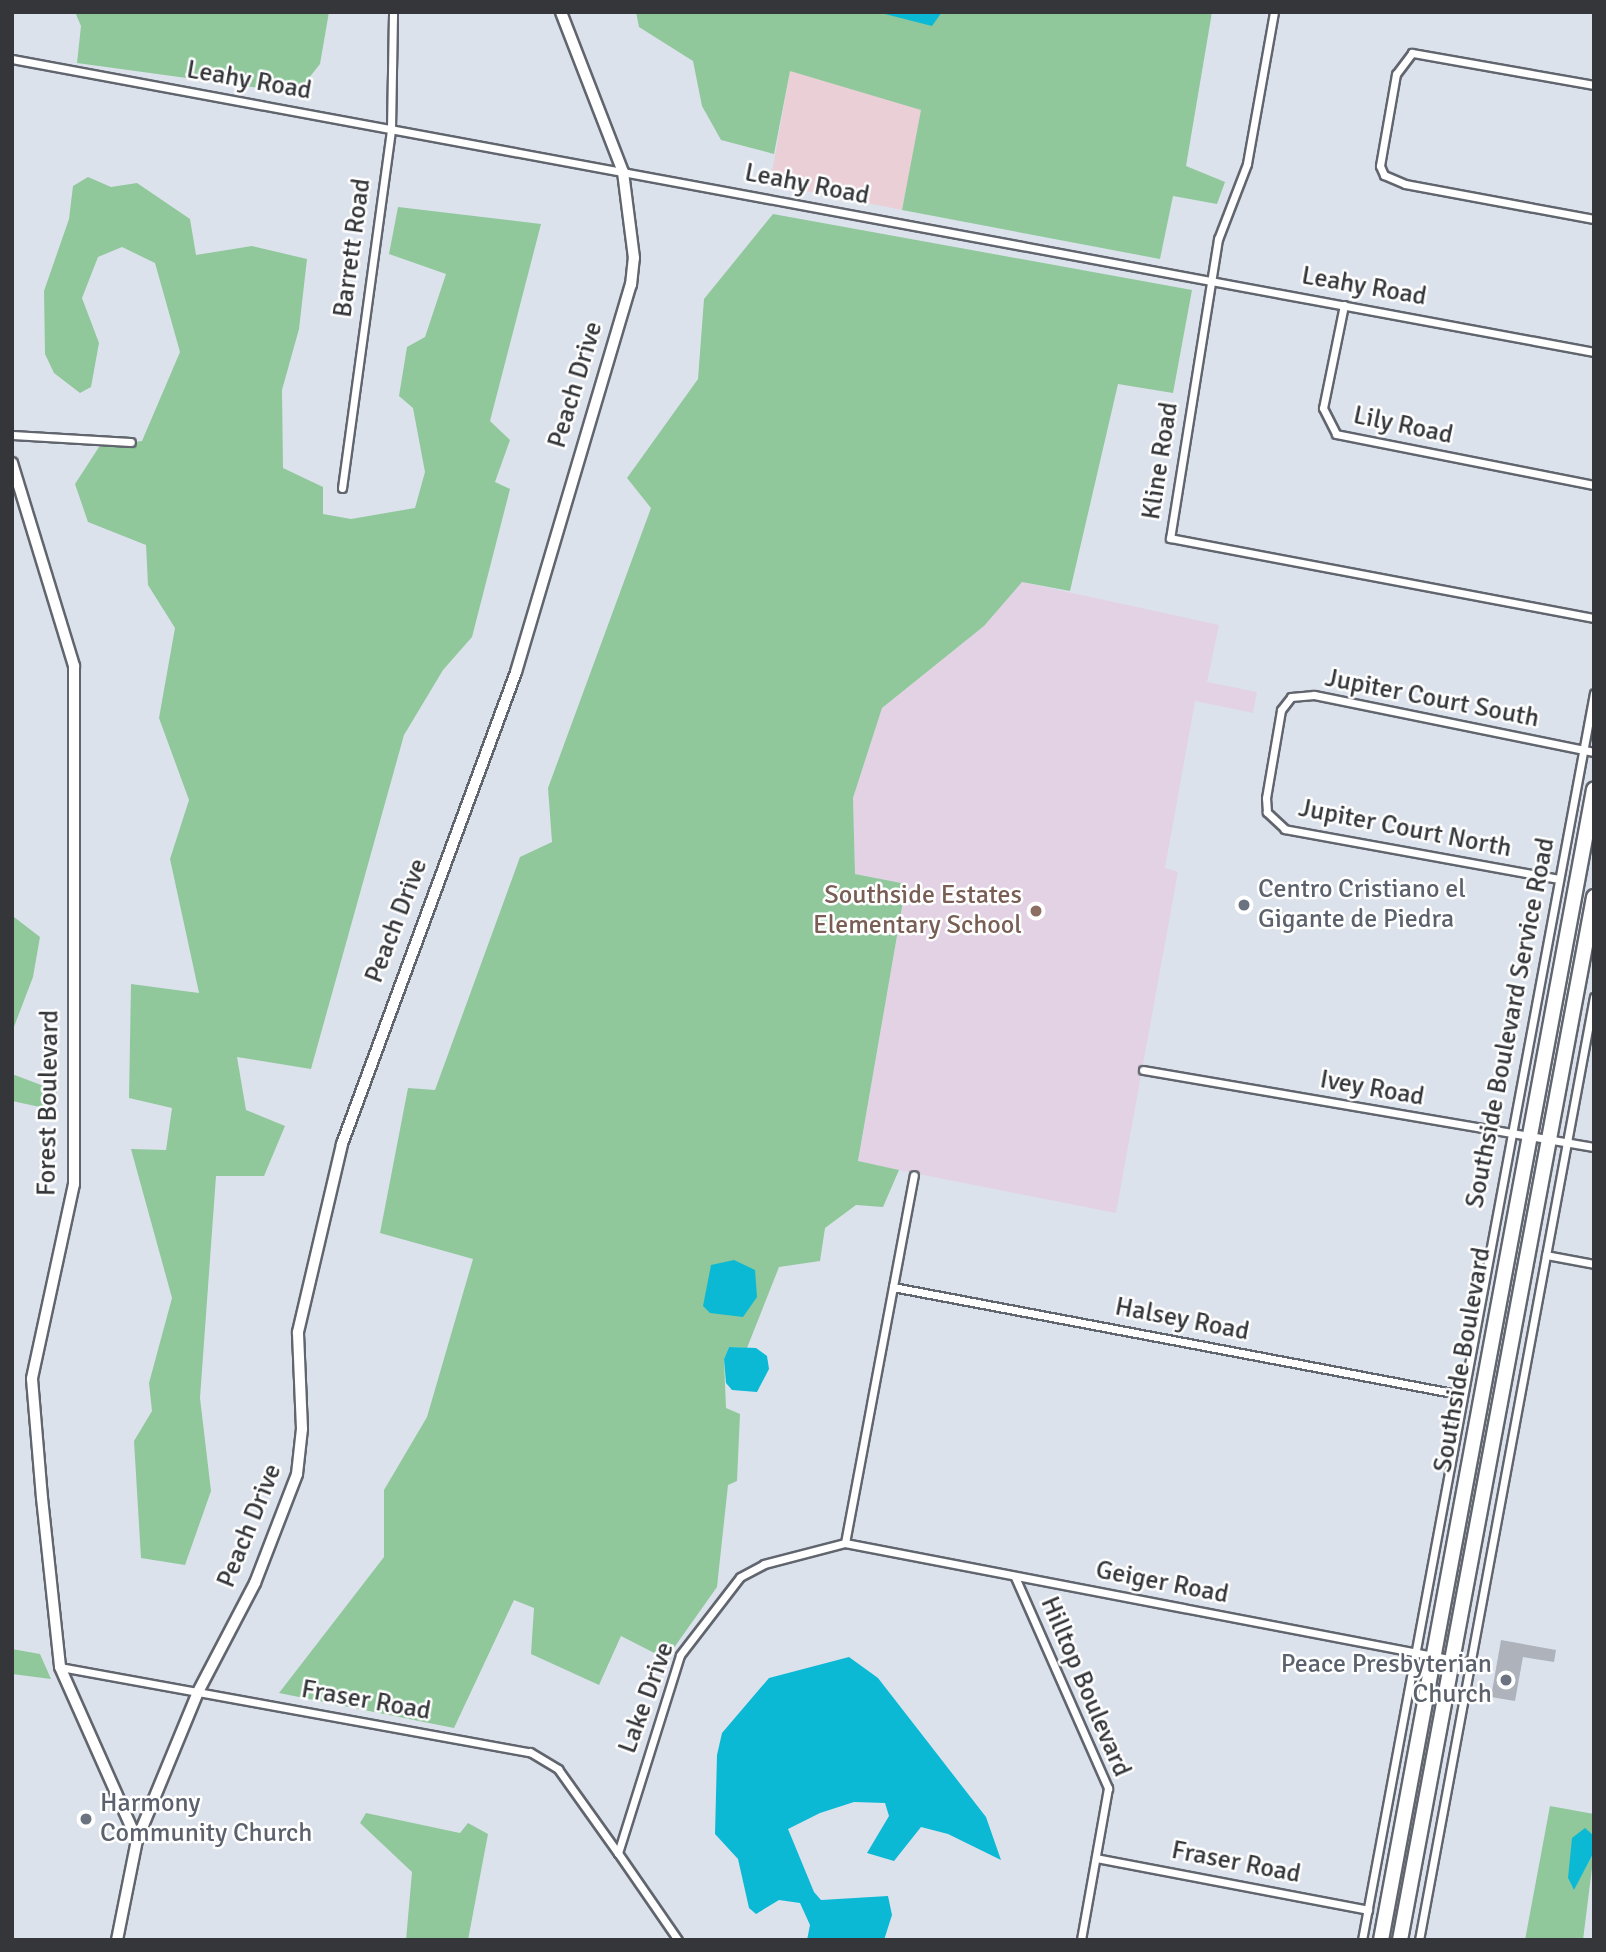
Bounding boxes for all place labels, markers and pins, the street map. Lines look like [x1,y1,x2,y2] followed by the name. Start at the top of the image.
[1258,874,1466,936] place label: Centro Cristiano el Gigante de Piedra
[813,880,1022,942] place label: Southside Estates Elementary School
[1236,897,1252,913] marker: Centro Cristiano el Gigante de Piedra
[1028,903,1044,919] marker: Southside Estates Elementary School
[1281,1649,1492,1710] place label: Peace Presbyterian Church
[1498,1672,1514,1688] marker: Peace Presbyterian Church
[100,1788,312,1850] place label: Harmony Community Church
[78,1811,94,1827] marker: Harmony Community Church

